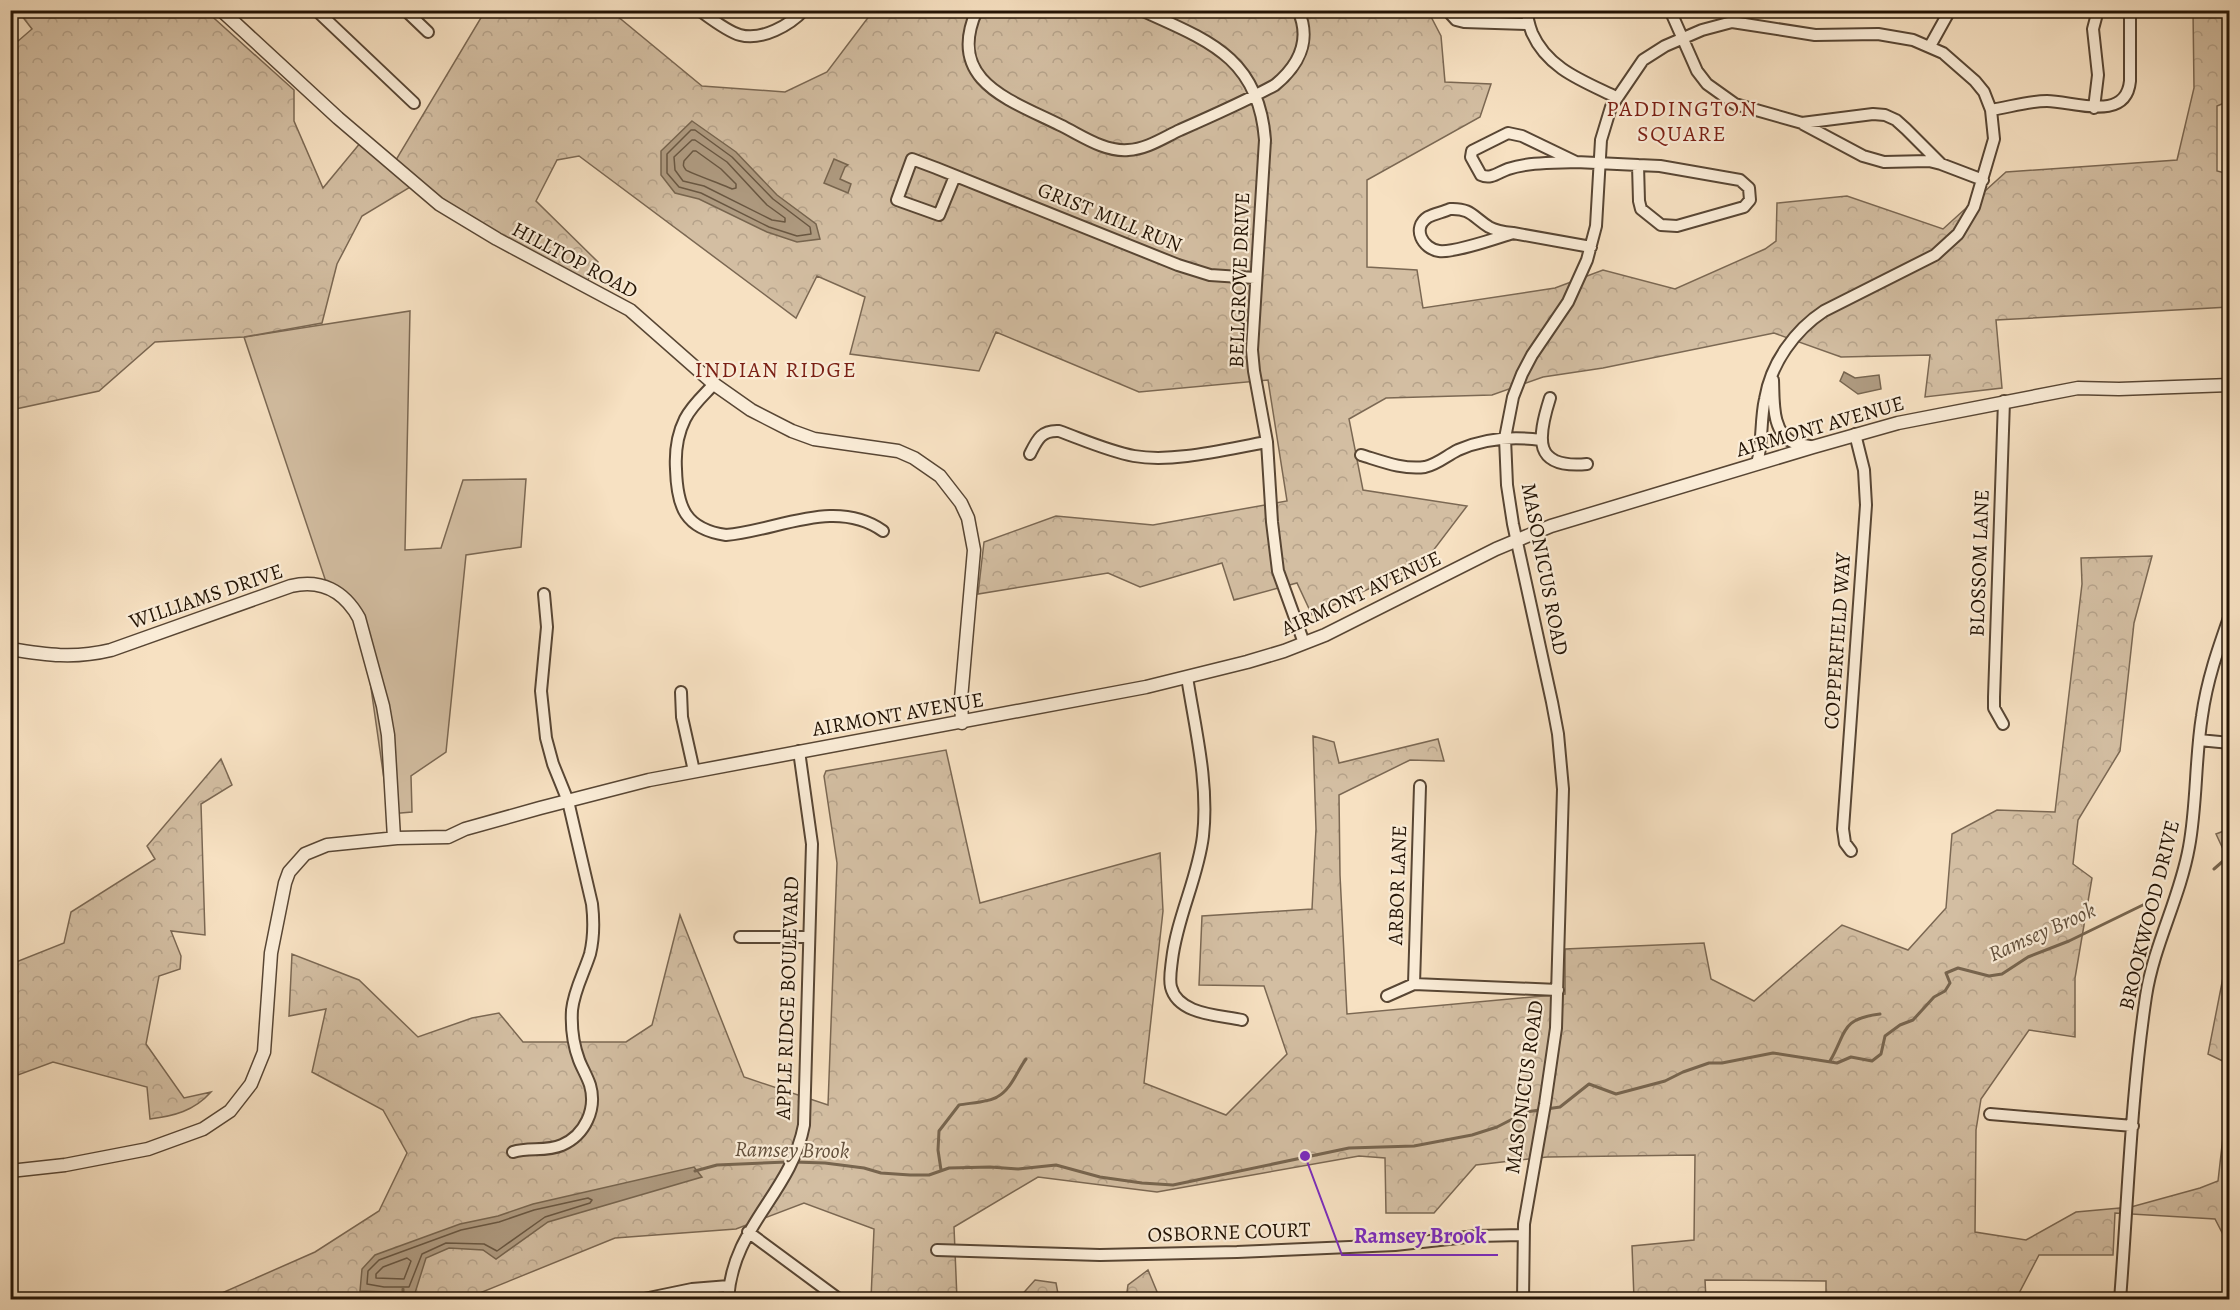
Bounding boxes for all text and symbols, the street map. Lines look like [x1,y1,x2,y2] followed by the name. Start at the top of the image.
[1606,94,1758,149] district label: PADDINGTON SQUARE
[1034,175,1186,259] street label: GRIST MILL RUN
[1222,191,1256,369] street label: BELLGROVE DRIVE
[507,215,643,305] street label: HILLTOP ROAD
[695,355,857,385] district label: INDIAN RIDGE
[1732,389,1907,464] street label: AIRMONT AVENUE
[1515,480,1575,658] street label: MASONICUS ROAD
[1962,489,1996,637] street label: BLOSSOM LANE
[1276,544,1446,643] street label: AIRMONT AVENUE
[1817,551,1857,730] street label: COPPERFIELD WAY
[125,557,287,636] street label: WILLIAMS DRIVE
[809,685,986,743] street label: AIRMONT AVENUE
[2112,817,2186,1013] street label: BROOKWOOD DRIVE
[1381,824,1413,947] street label: ARBOR LANE
[769,876,805,1121] street label: APPLE RIDGE BOULEVARD
[1984,895,2101,969] water label: Ramsey Brook
[1498,998,1550,1176] street label: MASONICUS ROAD
[734,1134,850,1166] water label: Ramsey Brook
[1147,1215,1312,1249] street label: OSBORNE COURT
[1342,1215,1498,1255] callout: Ramsey Brook
[1354,1221,1487,1251] text: Ramsey Brook

